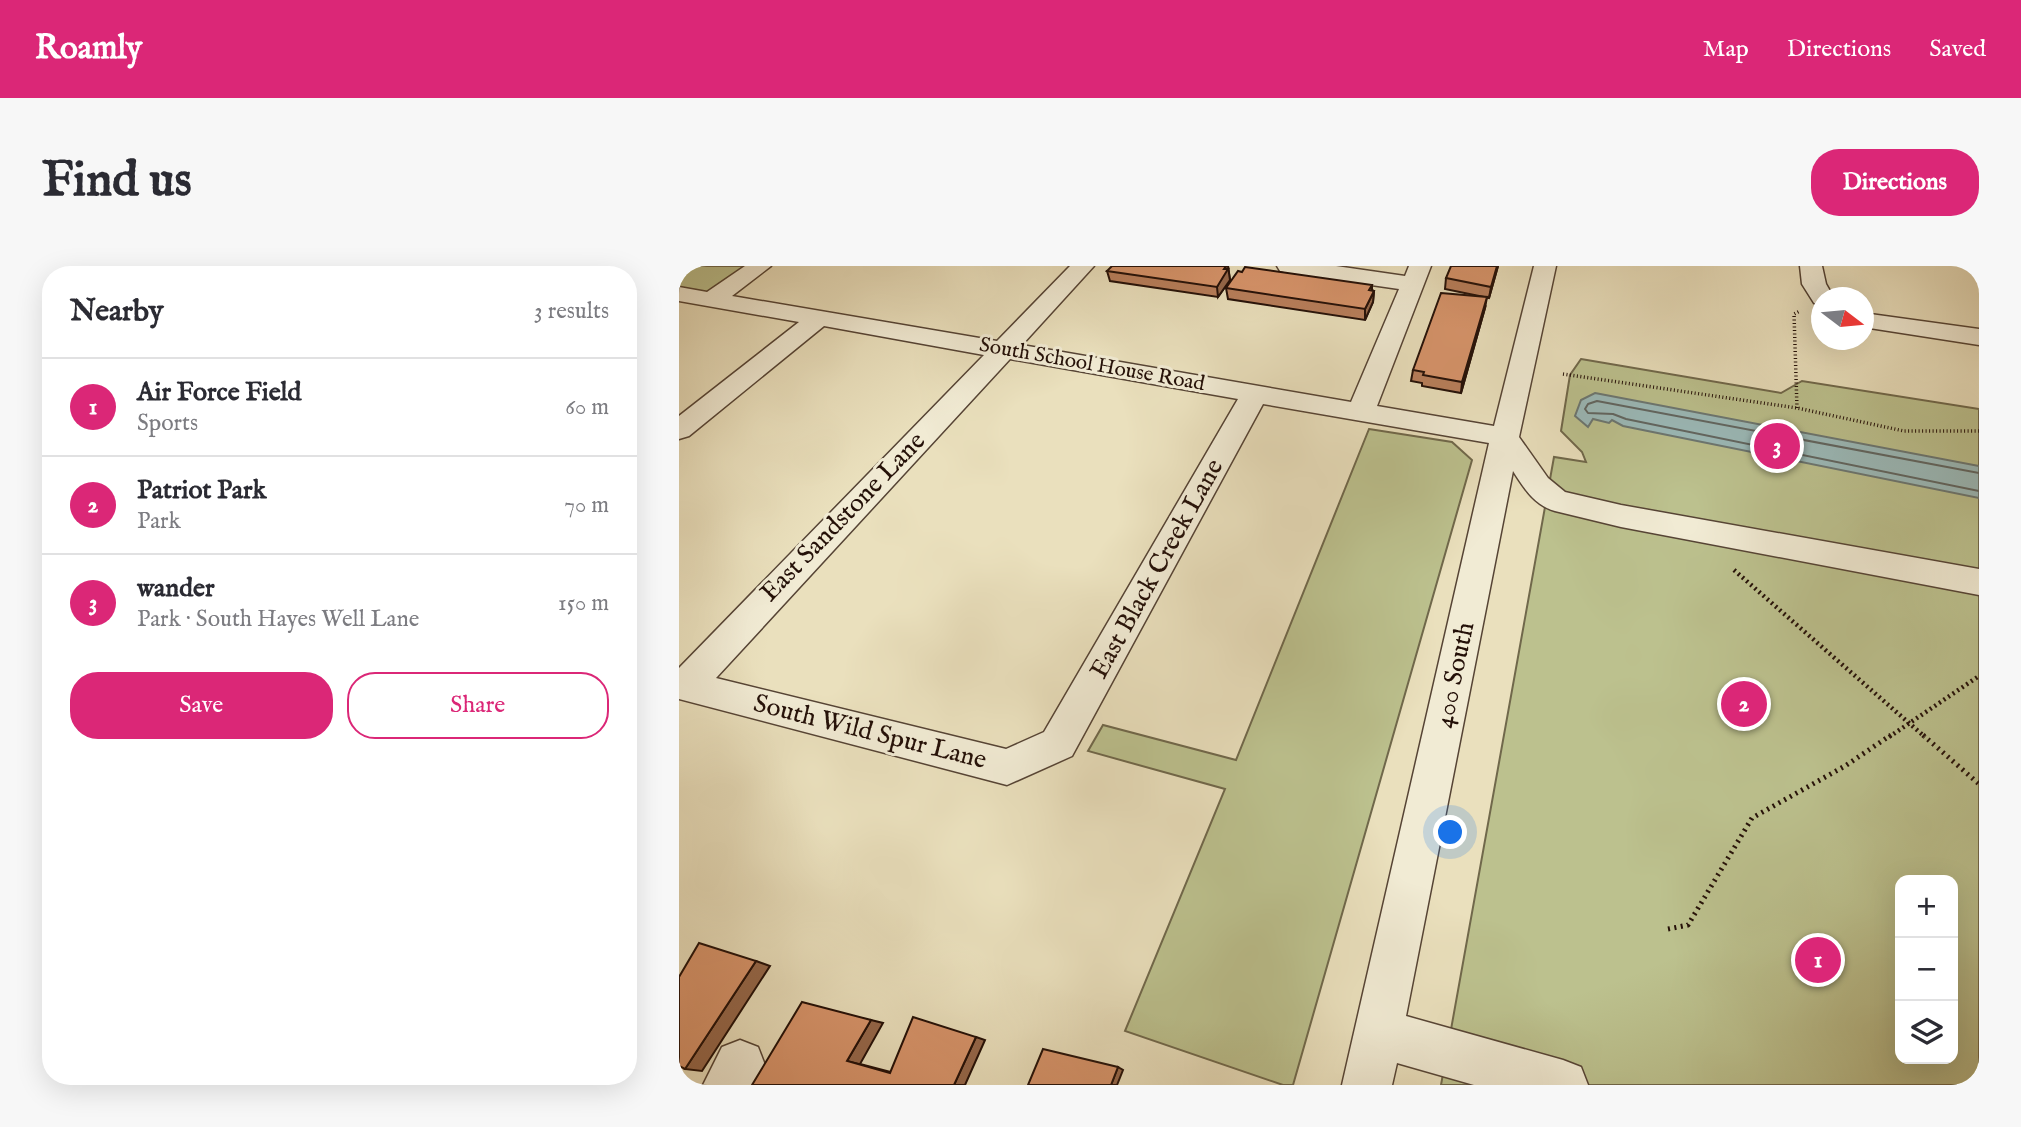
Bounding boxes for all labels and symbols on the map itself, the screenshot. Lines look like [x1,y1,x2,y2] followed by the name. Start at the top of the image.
[1811,287,1874,350] north arrow
[977,332,1208,398] street label: South School House Road
[1754,420,1800,472] pin: 3
[753,425,933,609] street label: East Sandstone Lane
[1083,453,1231,685] street label: East Black Creek Lane
[1428,619,1482,731] street label: 400 South
[1721,678,1767,730] pin: 2
[750,687,990,777] street label: South Wild Spur Lane
[1433,815,1467,849] your location
[1795,934,1841,986] pin: 1

